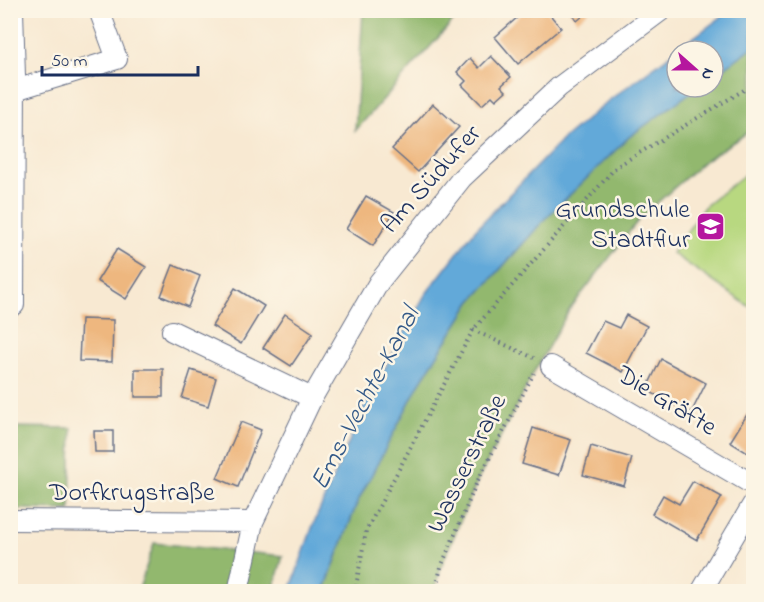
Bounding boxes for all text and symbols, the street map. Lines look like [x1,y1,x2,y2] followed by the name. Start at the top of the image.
[42,39,198,77] scale bar
[665,39,725,99] north arrow
[51,49,88,75] text: 50 m
[694,64,720,83] text: N
[373,116,492,243] street label: Am Südufer
[555,192,691,260] place label: Grundschule Stadtflur
[695,210,727,242] school or university icon: Grundschule Stadtflur
[301,298,432,497] water label: Ems-Vechte-Kanal
[608,357,724,447] street label: Die Gräfte
[418,388,518,540] street label: Wasserstraße
[48,475,215,513] street label: Dorfkrugstraße

